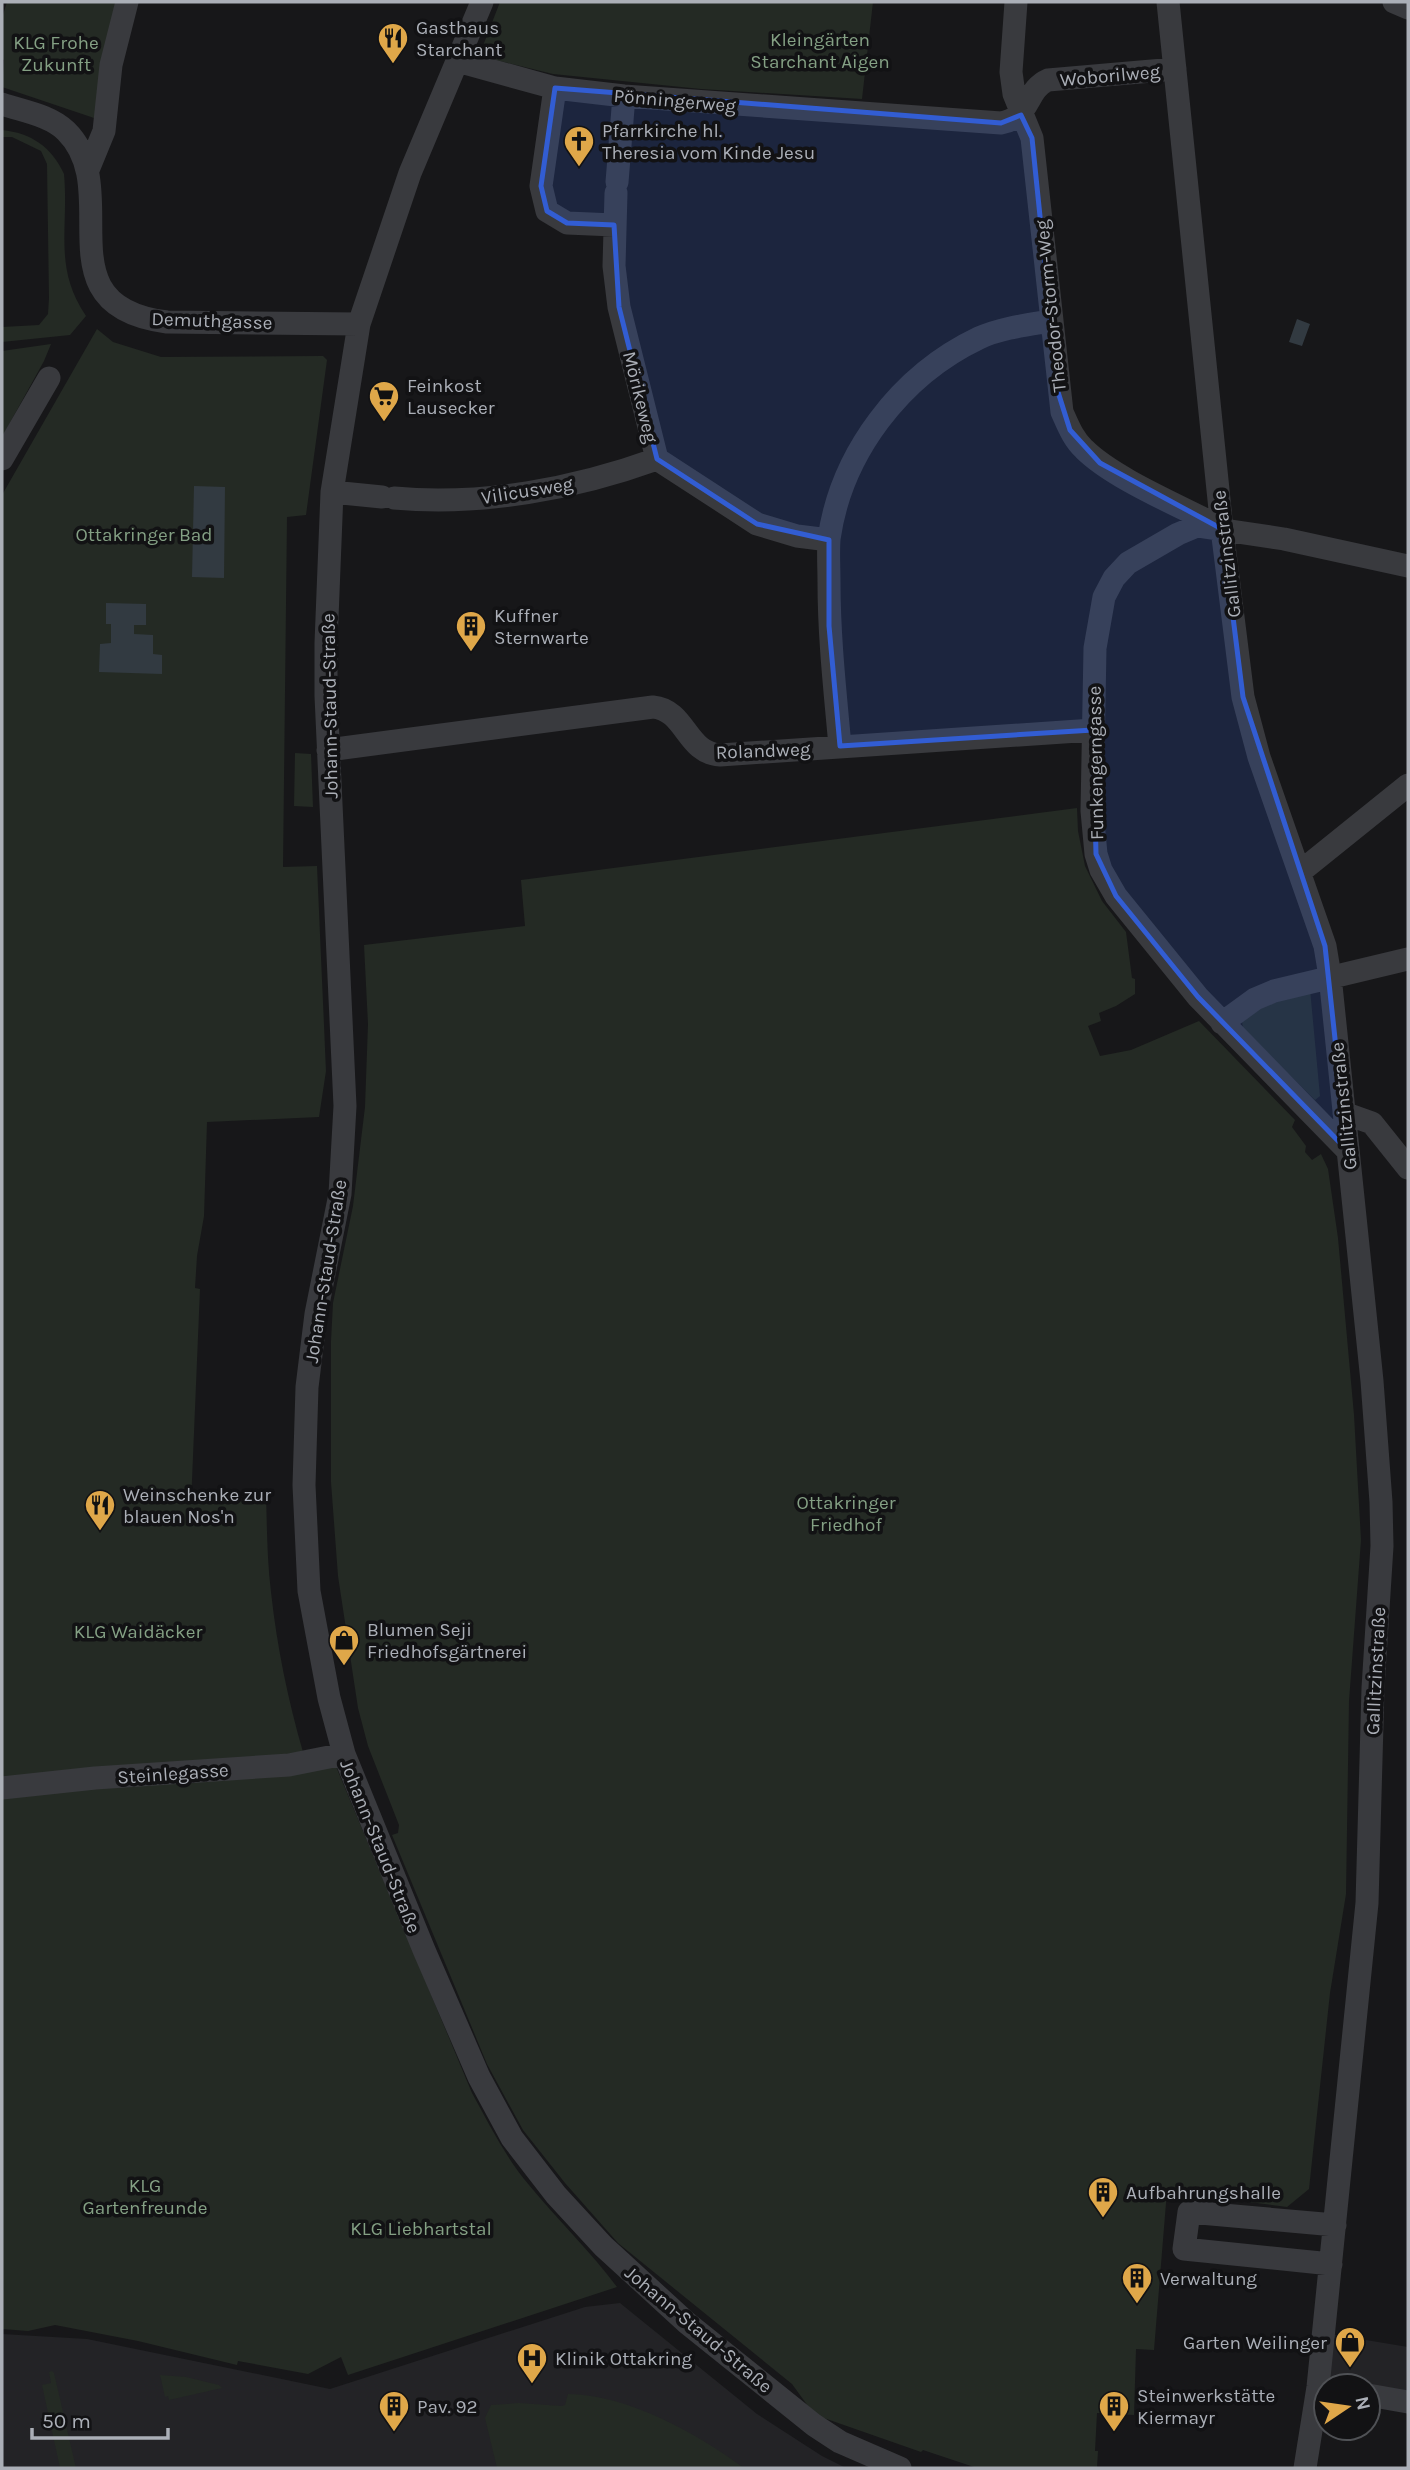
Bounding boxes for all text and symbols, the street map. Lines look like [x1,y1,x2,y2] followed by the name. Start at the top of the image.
[416,17,502,61] place label: Gasthaus Starchant
[376,21,410,65] restaurant icon: Gasthaus Starchant
[750,29,890,73] park label: Kleingärten Starchant Aigen
[13,32,99,76] park label: KLG Frohe Zukunft
[1059,61,1161,91] street label: Woborilweg
[613,85,737,117] street label: Pönningerweg
[602,120,815,164] place label: Pfarrkirche hl. Theresia vom Kinde Jesu
[562,124,596,168] church icon: Pfarrkirche hl. Theresia vom Kinde Jesu
[1031,218,1071,393] street label: Theodor-Storm-Weg
[151,308,273,334] street label: Demuthgasse
[618,349,662,446] street label: Mörikeweg
[407,375,495,419] place label: Feinkost Lausecker
[367,379,401,423] supermarket icon: Feinkost Lausecker
[480,473,575,509] street label: Vilicusweg
[1208,489,1246,619] street label: Gallitzinstraße
[75,524,213,546] park label: Ottakringer Bad
[494,605,589,649] place label: Kuffner Sternwarte
[454,609,488,653] building icon: Kuffner Sternwarte
[317,613,343,799] street label: Johann-Staud-Straße
[1084,686,1108,840] street label: Funkengerngasse
[715,738,811,764] street label: Rolandweg
[1326,1041,1362,1171] street label: Gallitzinstraße
[301,1178,351,1364] street label: Johann-Staud-Straße
[123,1484,271,1528] place label: Weinschenke zur blauen Nos'n
[83,1488,117,1532] restaurant icon: Weinschenke zur blauen Nos'n
[796,1492,896,1536] park label: Ottakringer Friedhof
[1362,1606,1390,1736] street label: Gallitzinstraße
[367,1619,527,1663] place label: Blumen Seji Friedhofsgärtnerei
[74,1621,202,1643] park label: KLG Waidäcker
[327,1623,361,1667] shop icon: Blumen Seji Friedhofsgärtnerei
[335,1756,425,1936] street label: Johann-Staud-Straße
[117,1759,229,1789] street label: Steinlegasse
[82,2175,208,2219] park label: KLG Gartenfreunde
[1086,2175,1120,2219] building icon: Aufbahrungshalle
[1126,2182,1281,2204] place label: Aufbahrungshalle
[350,2218,492,2240] park label: KLG Liebhartstal
[1120,2261,1154,2305] building icon: Verwaltung
[620,2262,776,2398] street label: Johann-Staud-Straße
[1160,2268,1257,2290] place label: Verwaltung
[1333,2325,1367,2369] shop icon: Garten Weilinger
[1183,2332,1327,2354] place label: Garten Weilinger
[515,2341,549,2385] hospital icon: Klinik Ottakring
[555,2348,693,2370] place label: Klinik Ottakring
[1312,2372,1382,2442] north arrow
[1137,2385,1275,2429] place label: Steinwerkstätte Kiermayr
[377,2389,411,2433] building icon: Pav. 92
[1097,2389,1131,2433] building icon: Steinwerkstätte Kiermayr
[1350,2394,1375,2413] text: N
[32,2396,168,2440] scale bar
[417,2396,477,2418] place label: Pav. 92
[42,2409,91,2433] text: 50 m

